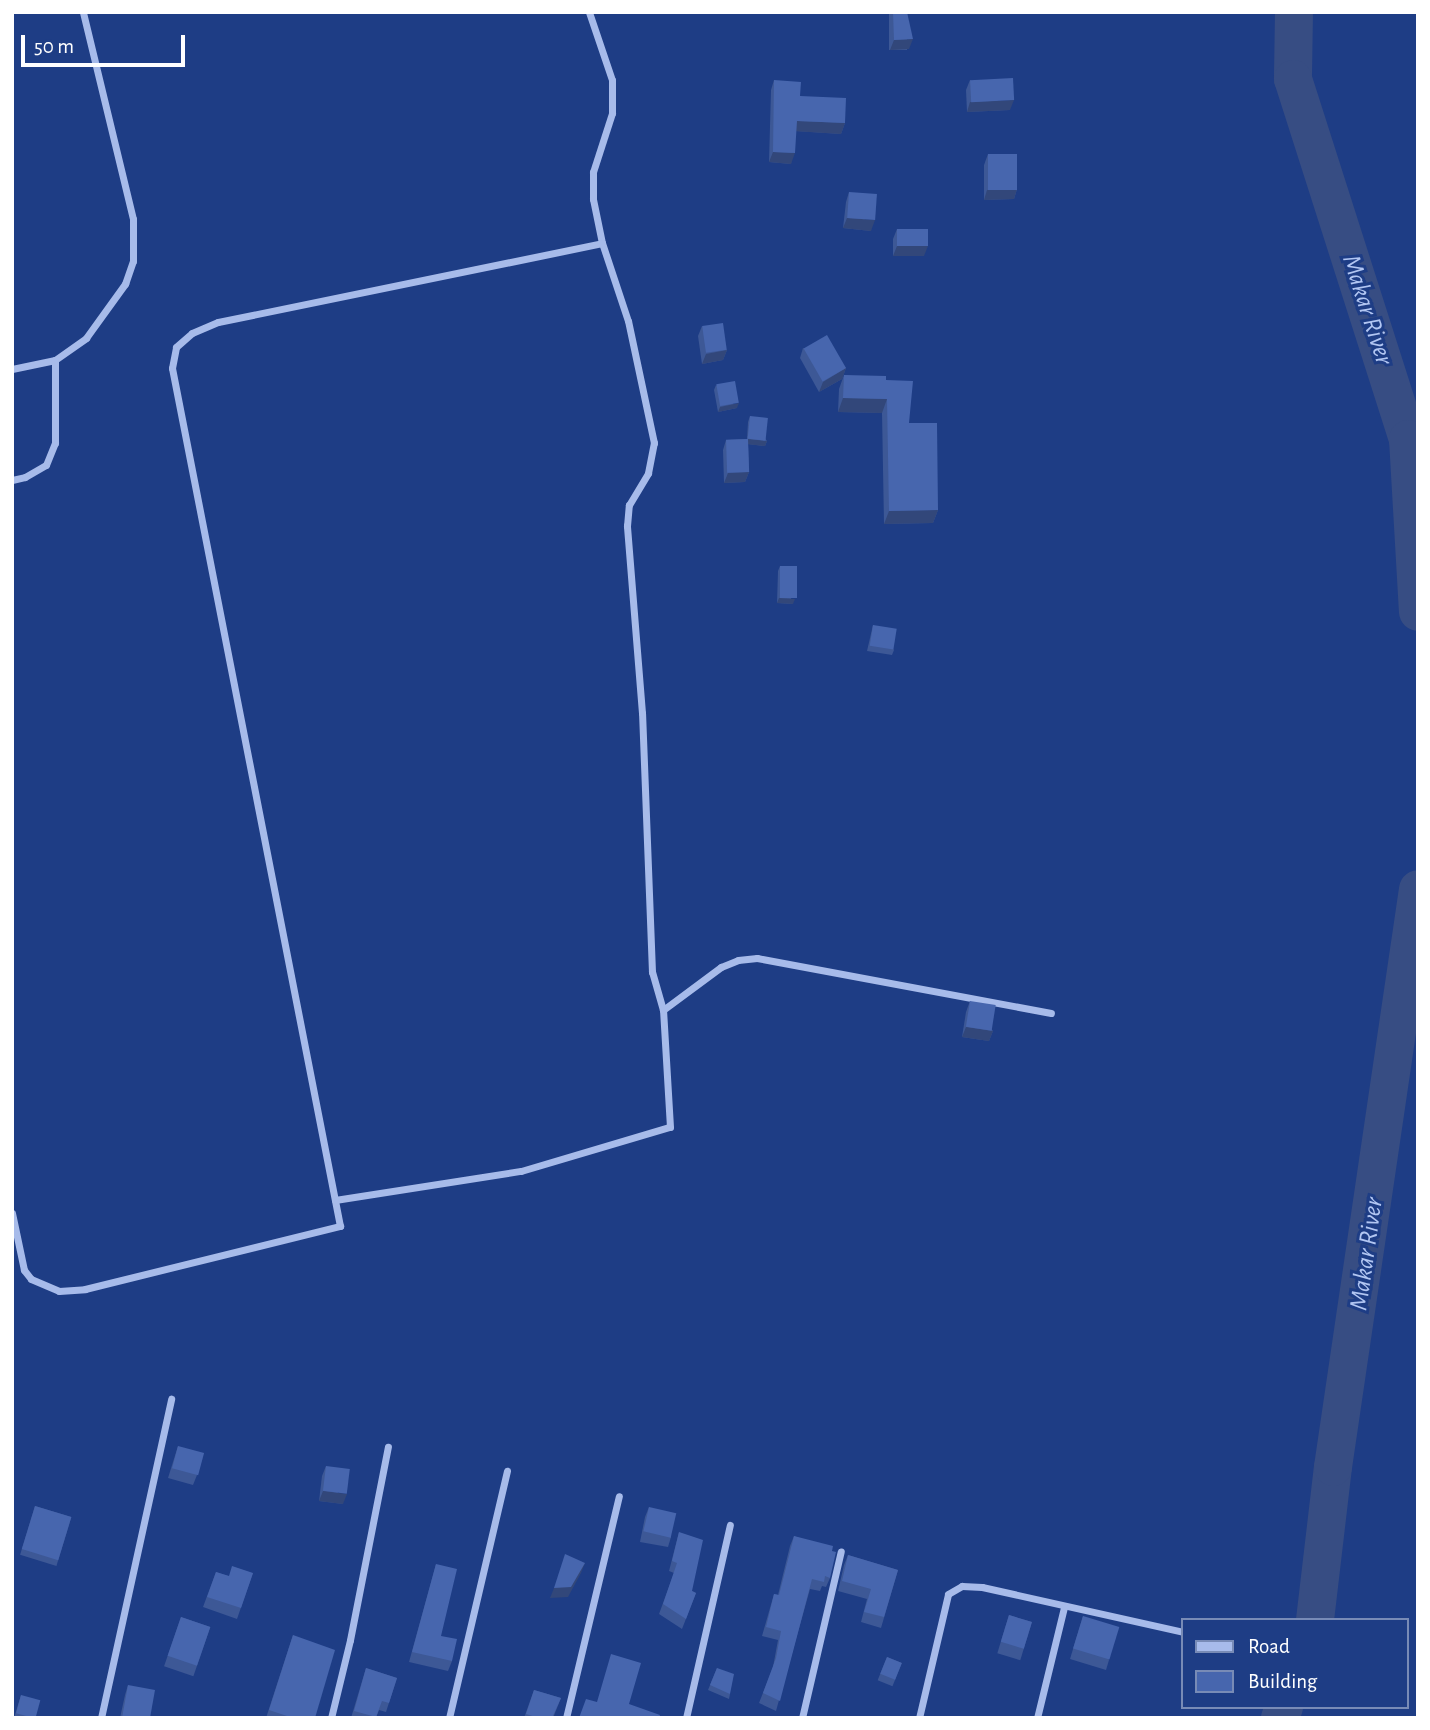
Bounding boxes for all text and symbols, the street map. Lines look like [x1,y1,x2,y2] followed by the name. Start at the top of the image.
[24,21,189,65] scale bar
[34,36,74,57] text: 50 m
[1335,251,1399,369] water label: Makar River
[1344,1195,1390,1313] water label: Makar River
[1182,1618,1409,1709] legend
[1248,1636,1290,1657] text: Road
[1248,1671,1317,1692] text: Building

